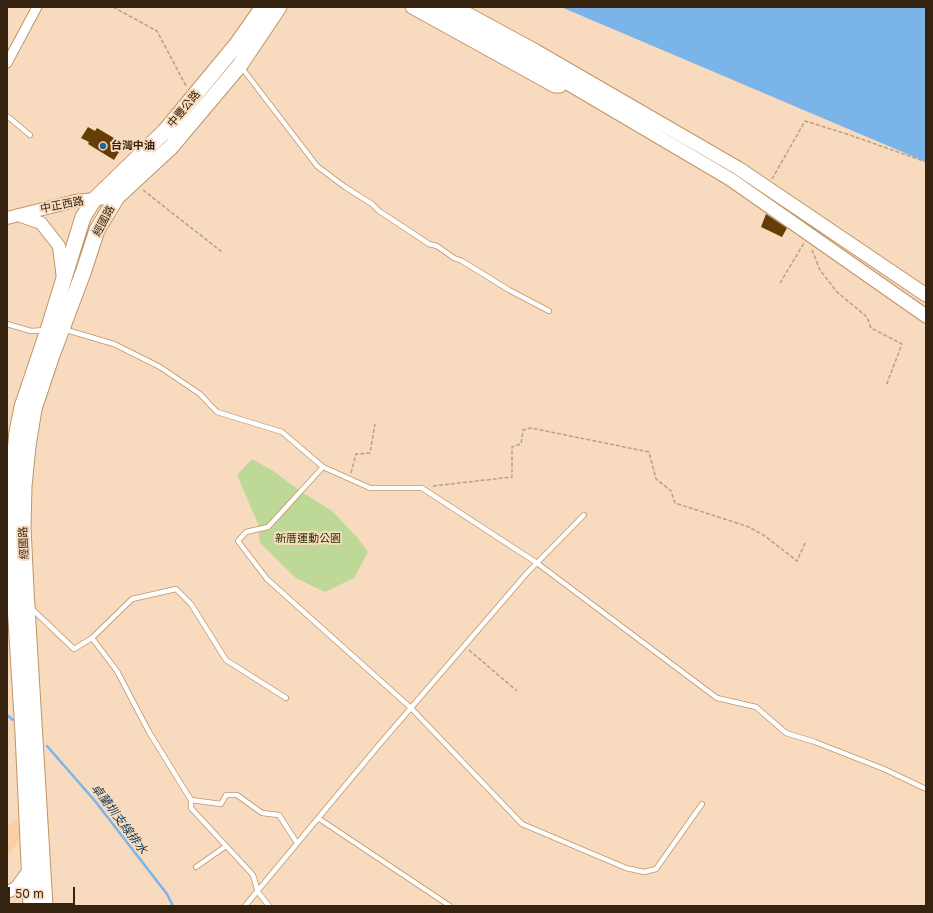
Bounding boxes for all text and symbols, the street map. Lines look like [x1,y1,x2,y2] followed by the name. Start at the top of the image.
[165,88,203,130] street label: 中豐公路
[111,139,155,153] place label: 台灣中油
[98,141,108,151] marker: 台灣中油
[39,194,85,216] street label: 中正西路
[90,203,118,239] street label: 經國路
[17,526,31,560] street label: 經國路
[275,532,341,546] park label: 新厝運動公園
[88,781,150,857] water label: 卓蘭圳支線排水
[10,879,77,905] scale bar
[15,886,44,901] text: 50 m

